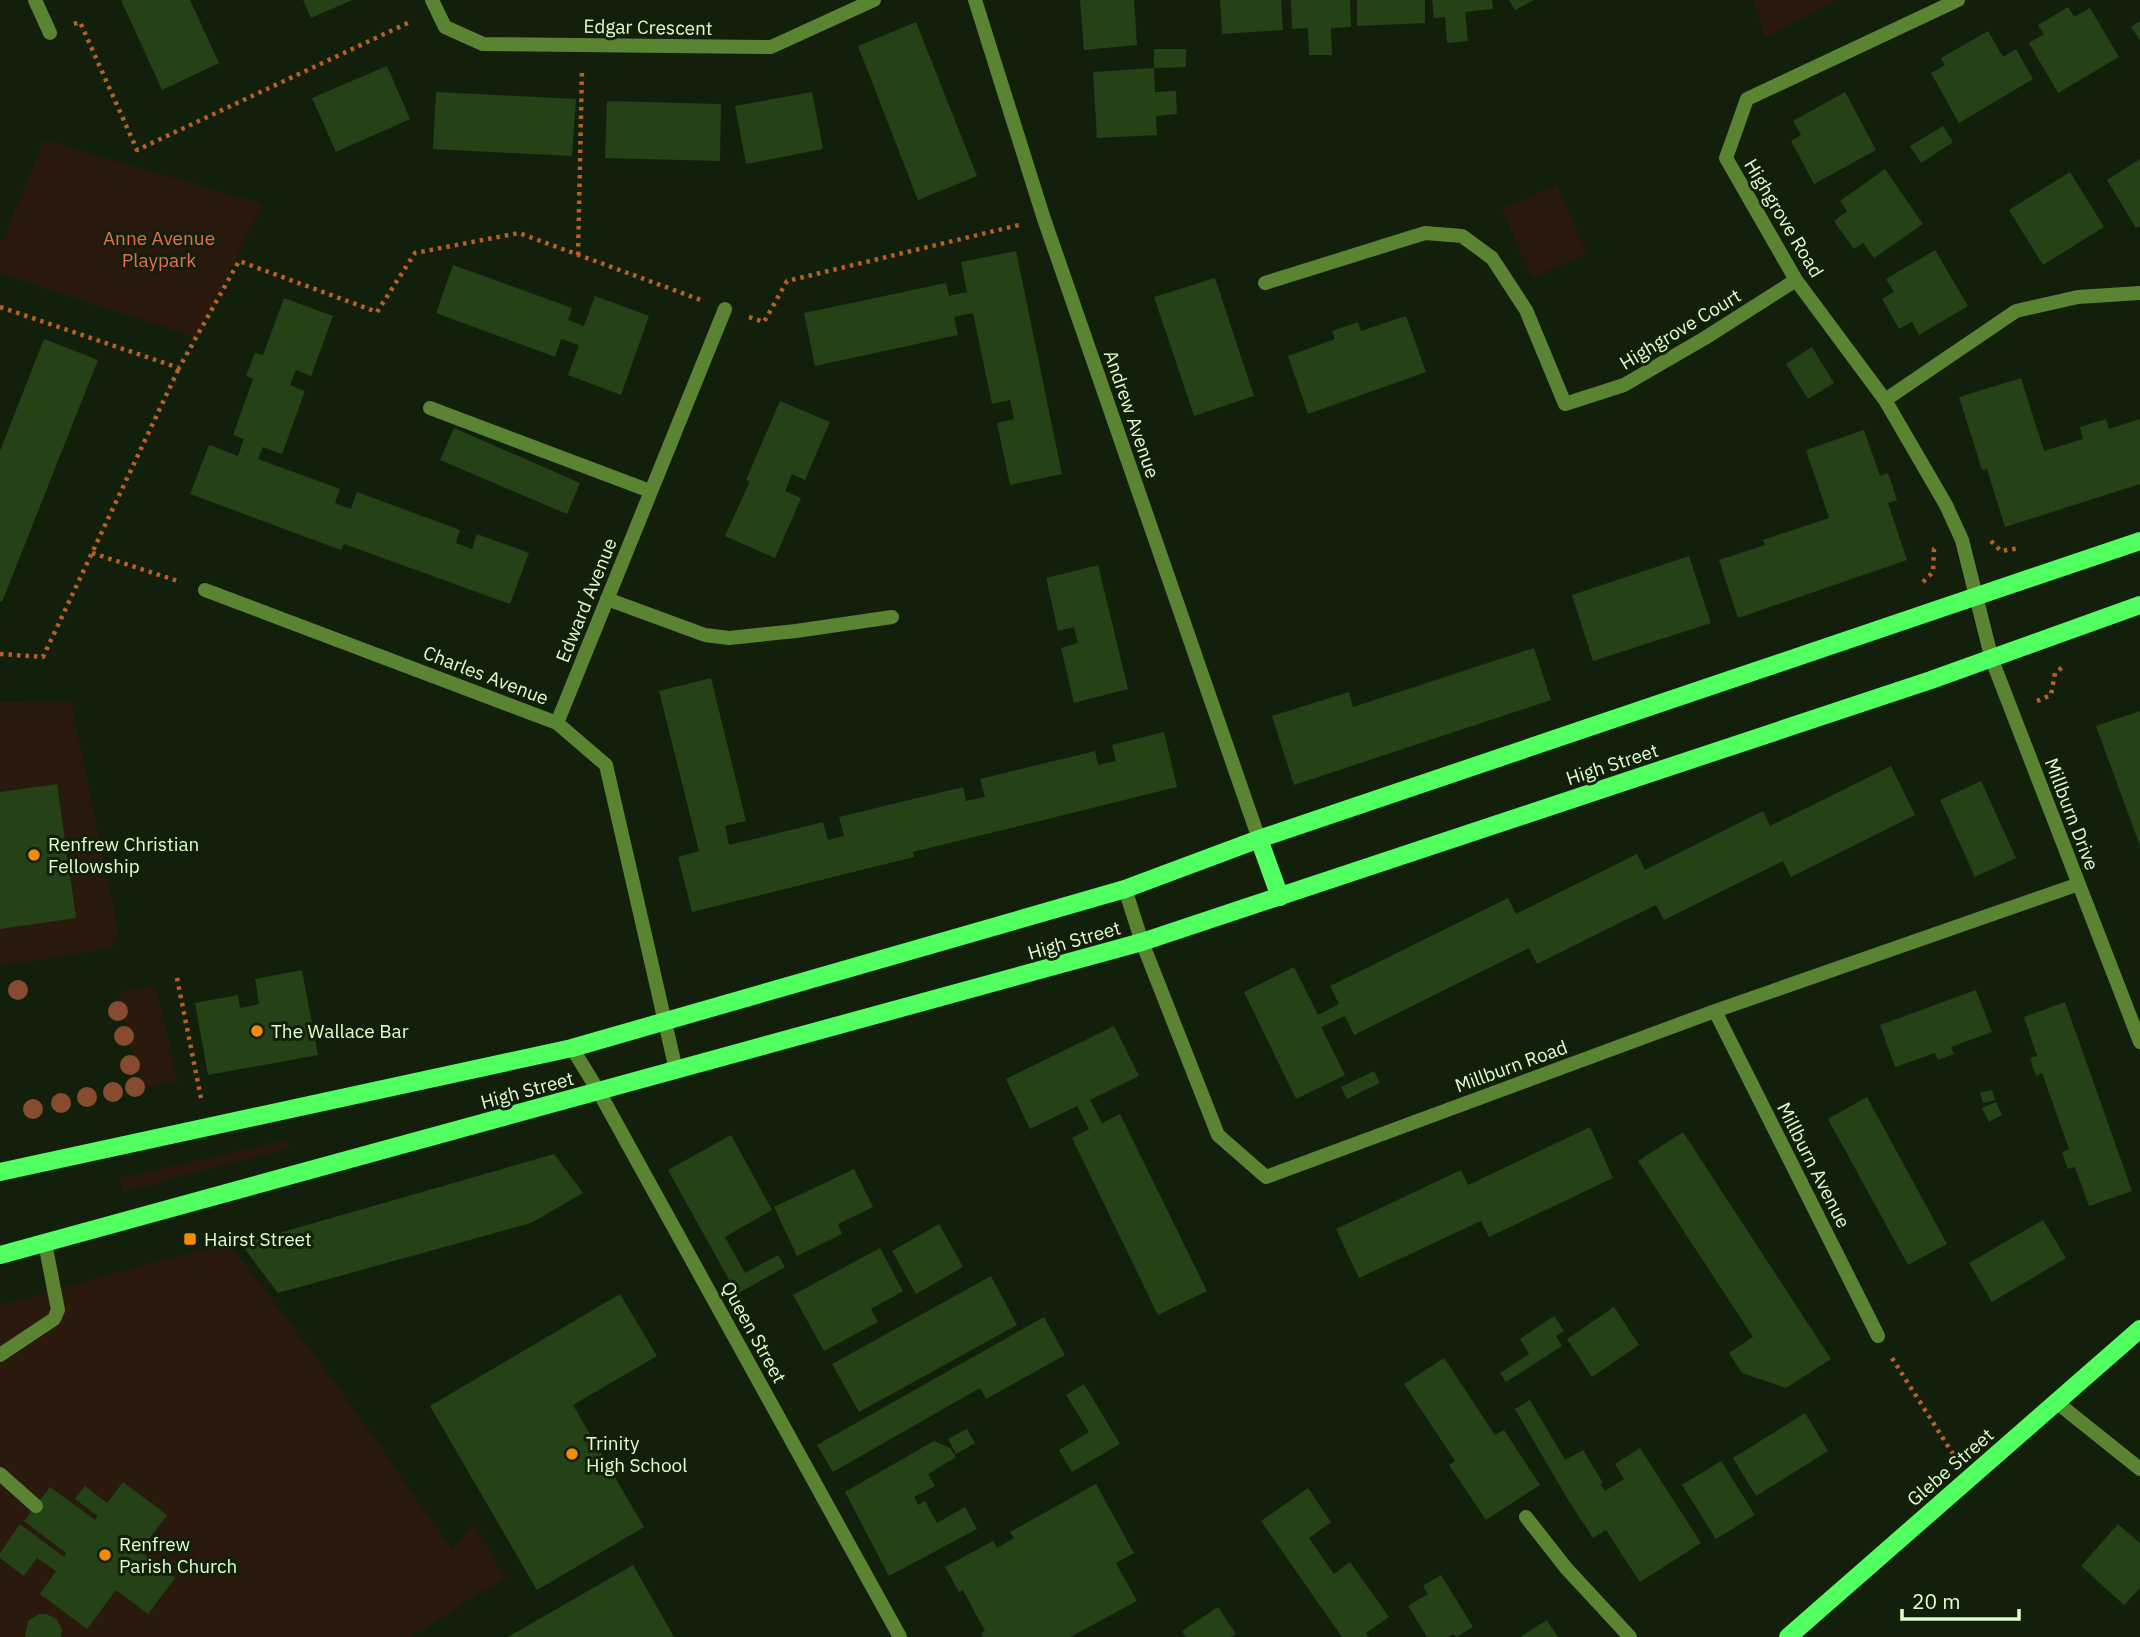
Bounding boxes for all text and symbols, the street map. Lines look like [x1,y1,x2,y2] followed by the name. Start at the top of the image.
[583,14,713,40] street label: Edgar Crescent
[1739,154,1829,282] street label: Highgrove Road
[103,226,215,272] park label: Anne Avenue Playpark
[1615,283,1745,375] street label: Highgrove Court
[1099,347,1165,481] street label: Andrew Avenue
[550,534,622,666] street label: Edward Avenue
[420,640,552,710] street label: Charles Avenue
[1563,738,1661,790] street label: High Street
[2040,754,2104,874] street label: Millburn Drive
[48,832,199,878] place label: Renfrew Christian Fellowship
[26,847,42,863] marker: Renfrew Christian Fellowship
[1025,915,1123,965] street label: High Street
[271,1019,409,1043] place label: The Wallace Bar
[249,1023,265,1039] marker: The Wallace Bar
[1451,1035,1571,1097] street label: Millburn Road
[478,1066,576,1114] street label: High Street
[1772,1098,1856,1232] street label: Millburn Avenue
[204,1227,312,1251] place label: Hairst Street
[182,1231,198,1247] marker: Hairst Street
[716,1277,792,1387] street label: Queen Street
[1902,1423,1998,1511] street label: Glebe Street
[586,1431,687,1477] place label: Trinity High School
[564,1446,580,1462] marker: Trinity High School
[119,1532,237,1578] place label: Renfrew Parish Church
[97,1547,113,1563] marker: Renfrew Parish Church
[1902,1578,2019,1622] scale bar
[1912,1587,1961,1615] text: 20 m

